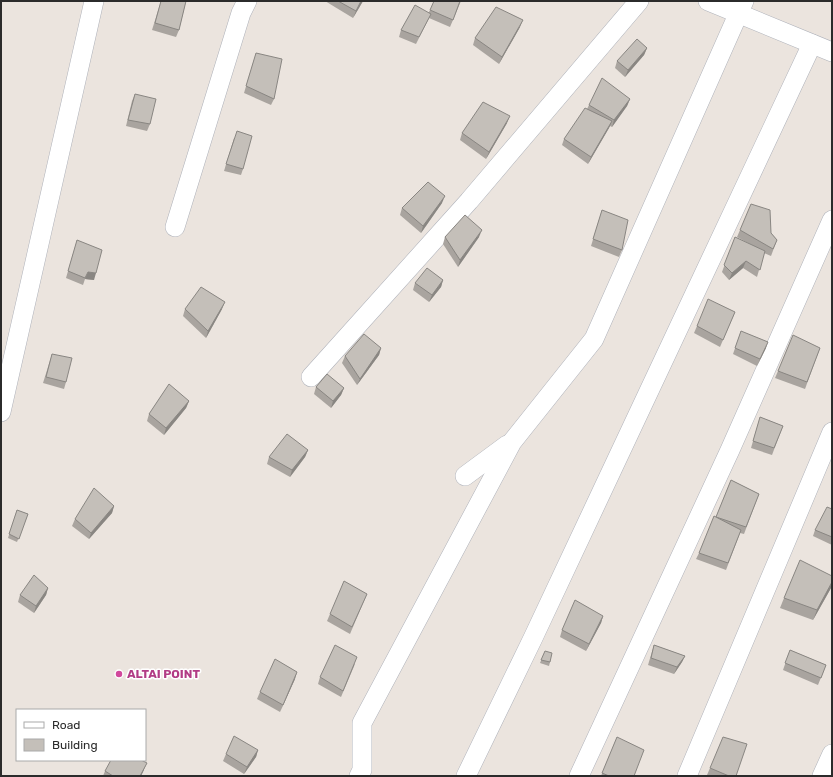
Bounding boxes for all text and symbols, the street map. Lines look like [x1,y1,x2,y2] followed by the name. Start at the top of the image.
[127,667,200,681] place label: ALTAI POINT
[114,669,124,679] marker: ALTAI POINT
[16,709,146,761] legend
[52,718,80,732] text: Road
[52,738,98,752] text: Building

